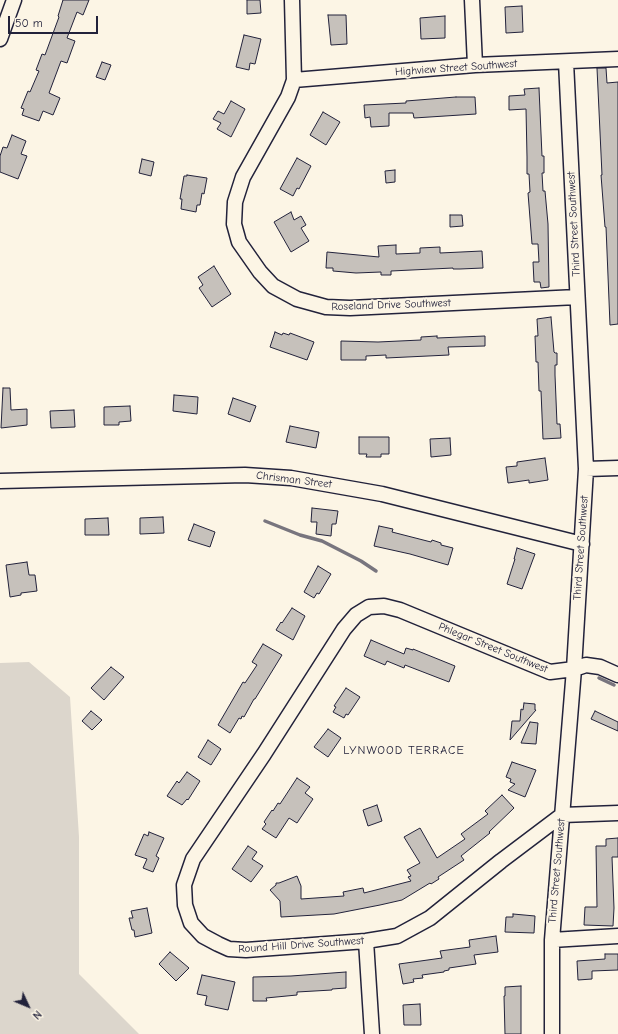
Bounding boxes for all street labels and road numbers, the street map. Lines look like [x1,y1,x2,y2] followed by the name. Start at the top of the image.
[394,57,518,79] street label: Highview Street Southwest
[565,171,583,277] street label: Third Street Southwest
[331,296,451,314] street label: Roseland Drive Southwest
[255,469,333,491] street label: Chrisman Street
[571,495,591,601] street label: Third Street Southwest
[436,620,550,676] street label: Phlegar Street Southwest
[546,818,568,924] street label: Third Street Southwest
[238,934,364,956] street label: Round Hill Drive Southwest

